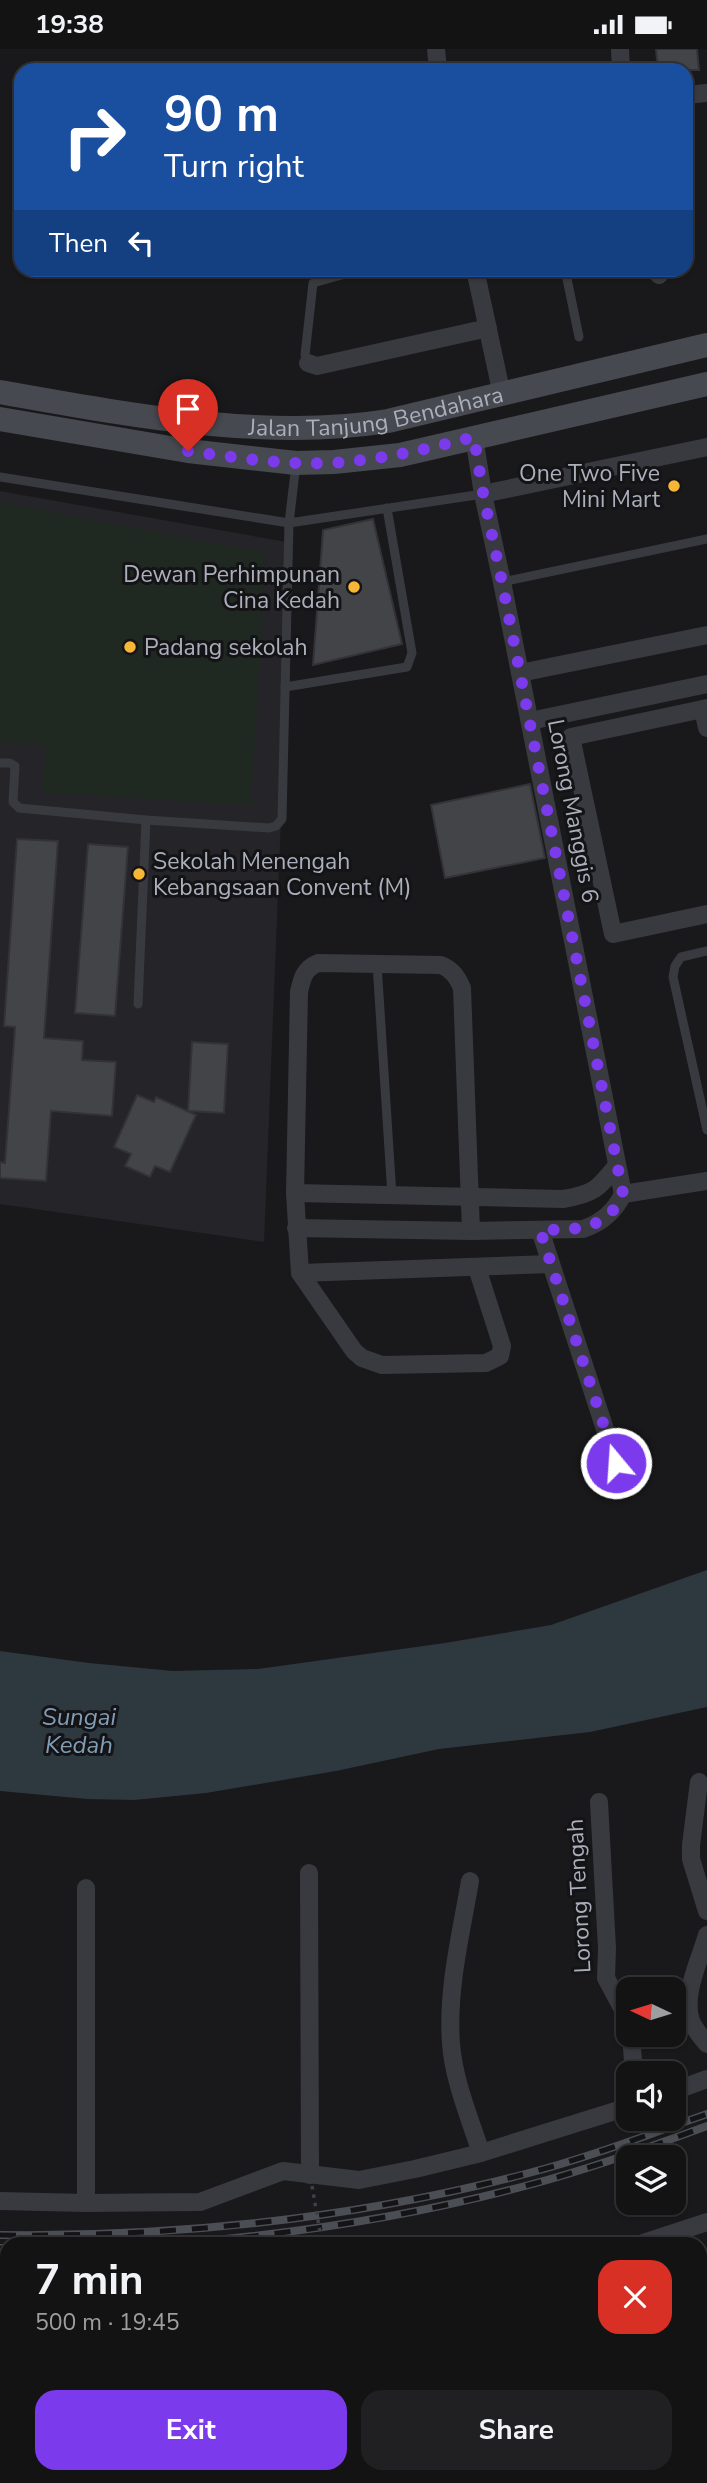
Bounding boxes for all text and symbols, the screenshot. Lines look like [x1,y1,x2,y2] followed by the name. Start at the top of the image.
[35,7,104,42] text: 19:38
[164,81,279,148] text: 90 m
[49,91,140,182] icon: right
[164,145,304,188] text: Turn right
[122,224,160,262] icon: left
[49,226,108,261] text: Then
[158,379,218,451] pin
[247,379,506,444] street label: Jalan Tanjung Bendahara
[169,390,207,428] icon: arrive
[519,458,661,515] place label: One Two Five Mini Mart
[666,478,682,494] marker: One Two Five Mini Mart
[123,559,340,616] place label: Dewan Perhimpunan Cina Kedah
[346,579,362,595] marker: Dewan Perhimpunan Cina Kedah
[144,632,308,663] place label: Padang sekolah
[122,639,138,655] marker: Padang sekolah
[540,717,606,905] street label: Lorong Manggis 6
[153,846,412,903] place label: Sekolah Menengah Kebangsaan Convent (M)
[131,866,147,882] marker: Sekolah Menengah Kebangsaan Convent (M)
[579,1426,653,1500] position arrow
[42,1701,117,1761] water label: Sungai Kedah
[559,1818,599,1974] street label: Lorong Tengah
[616,1977,686,2047] north arrow
[616,1977,686,2215] map controls
[616,2061,686,2131] button: sound
[616,2145,686,2215] button: layers
[35,2252,144,2309] text: 7 min
[598,2260,672,2334] button: close
[35,2307,180,2338] text: 500 m · 19:45
[35,2390,347,2470] button: Exit
[361,2390,672,2470] button: Share

